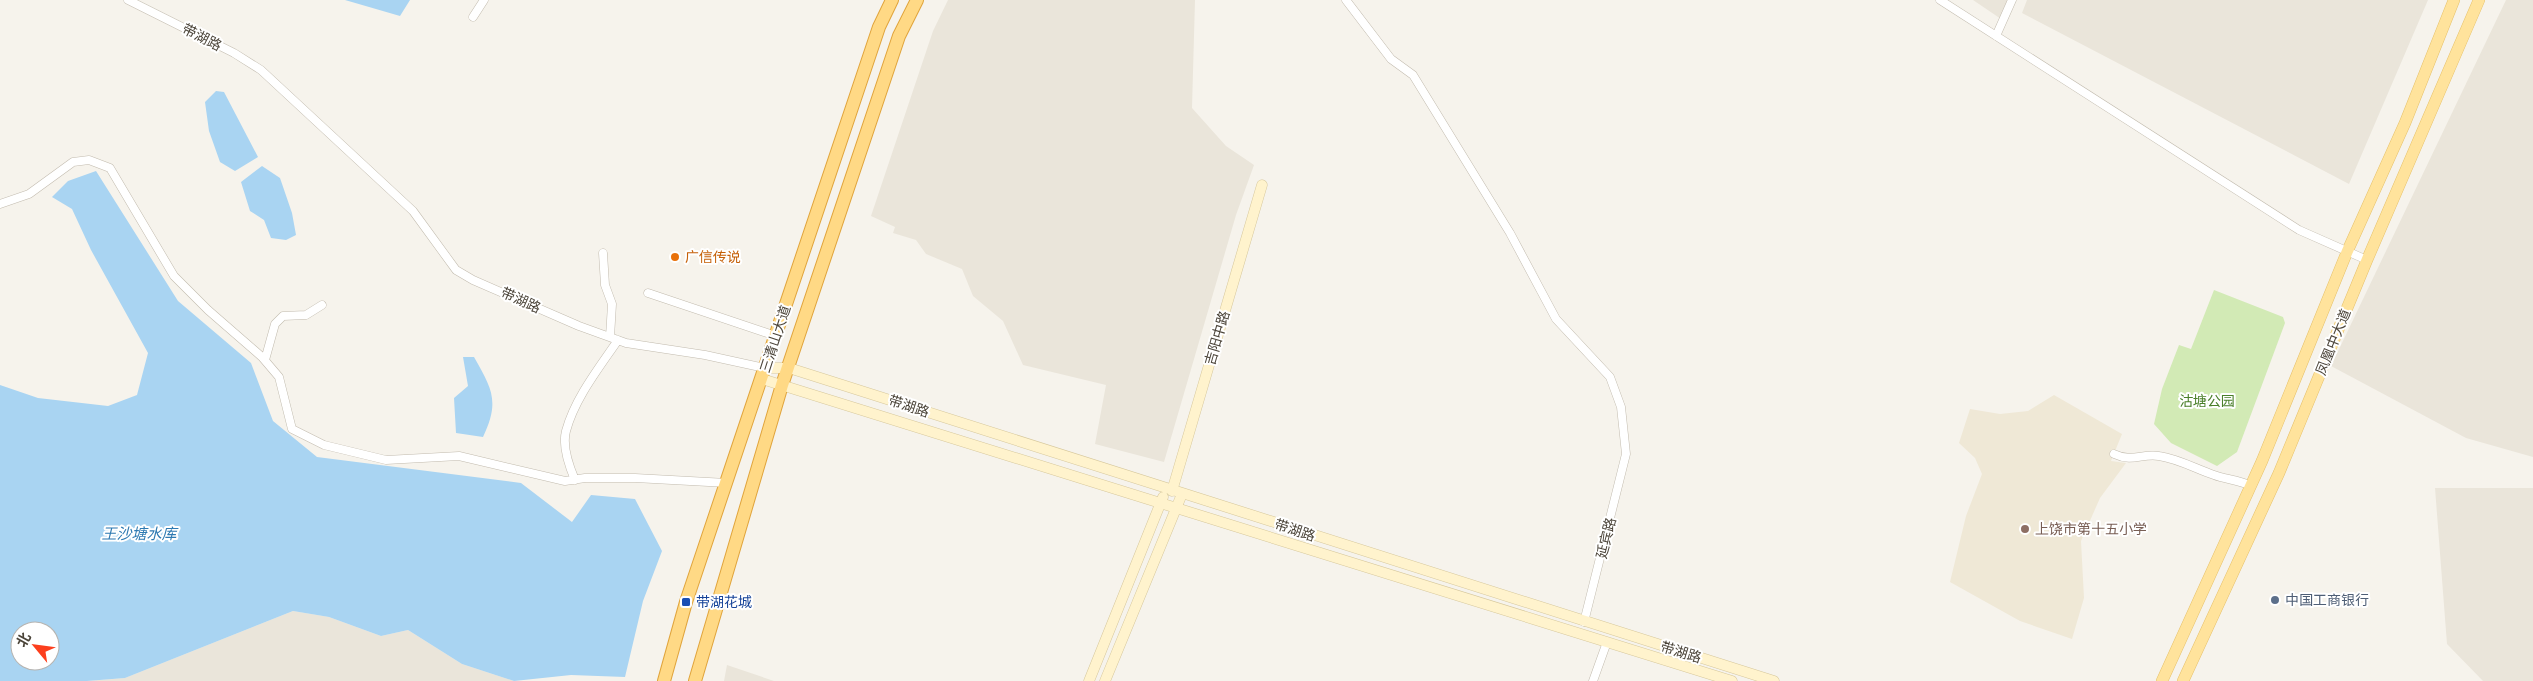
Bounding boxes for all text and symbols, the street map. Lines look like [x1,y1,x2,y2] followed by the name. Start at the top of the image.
[179,19,225,55] street label: 带湖路
[685,248,741,266] place label: 广信传说
[669,251,681,263] marker: 广信传说
[498,283,544,317] street label: 带湖路
[756,303,794,375] street label: 三清山大道
[2312,306,2354,378] street label: 凤凰中大道
[1201,309,1233,367] street label: 吉阳中路
[886,391,932,421] street label: 带湖路
[2179,392,2235,410] park label: 沽塘公园
[1272,515,1318,545] street label: 带湖路
[1592,515,1620,561] street label: 延宾路
[2035,520,2147,538] place label: 上饶市第十五小学
[2019,523,2031,535] marker: 上饶市第十五小学
[101,524,179,543] water label: 王沙塘水库
[2285,591,2369,609] place label: 中国工商银行
[696,593,752,611] place label: 带湖花城
[2269,594,2281,606] marker: 中国工商银行
[680,596,692,608] marker: 带湖花城
[10,621,60,671] north arrow
[12,629,35,650] text: 北
[1658,637,1704,667] street label: 带湖路

